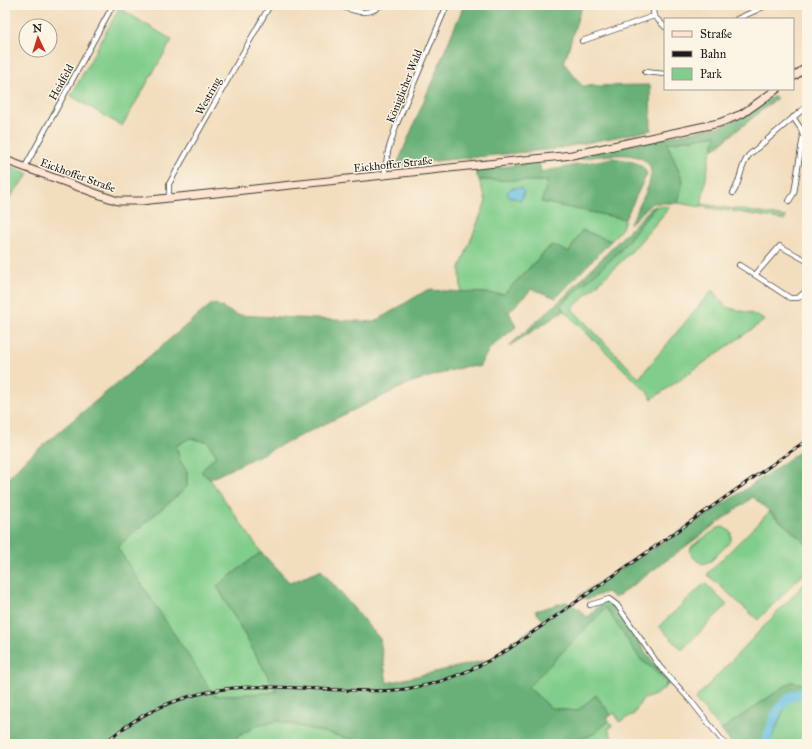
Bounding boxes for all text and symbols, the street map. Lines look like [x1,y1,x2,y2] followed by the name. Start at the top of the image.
[18,18,58,58] north arrow
[664,18,794,90] legend
[32,22,43,35] text: N
[700,27,732,41] text: Straße
[384,47,425,125] street label: Königlicher Wald
[700,47,727,61] text: Bahn
[46,62,77,103] street label: Heidfeld
[700,67,722,81] text: Park
[193,75,224,117] street label: Westring
[353,154,434,175] street label: Eickhoffer Straße
[38,156,118,195] street label: Eickhoffer Straße

